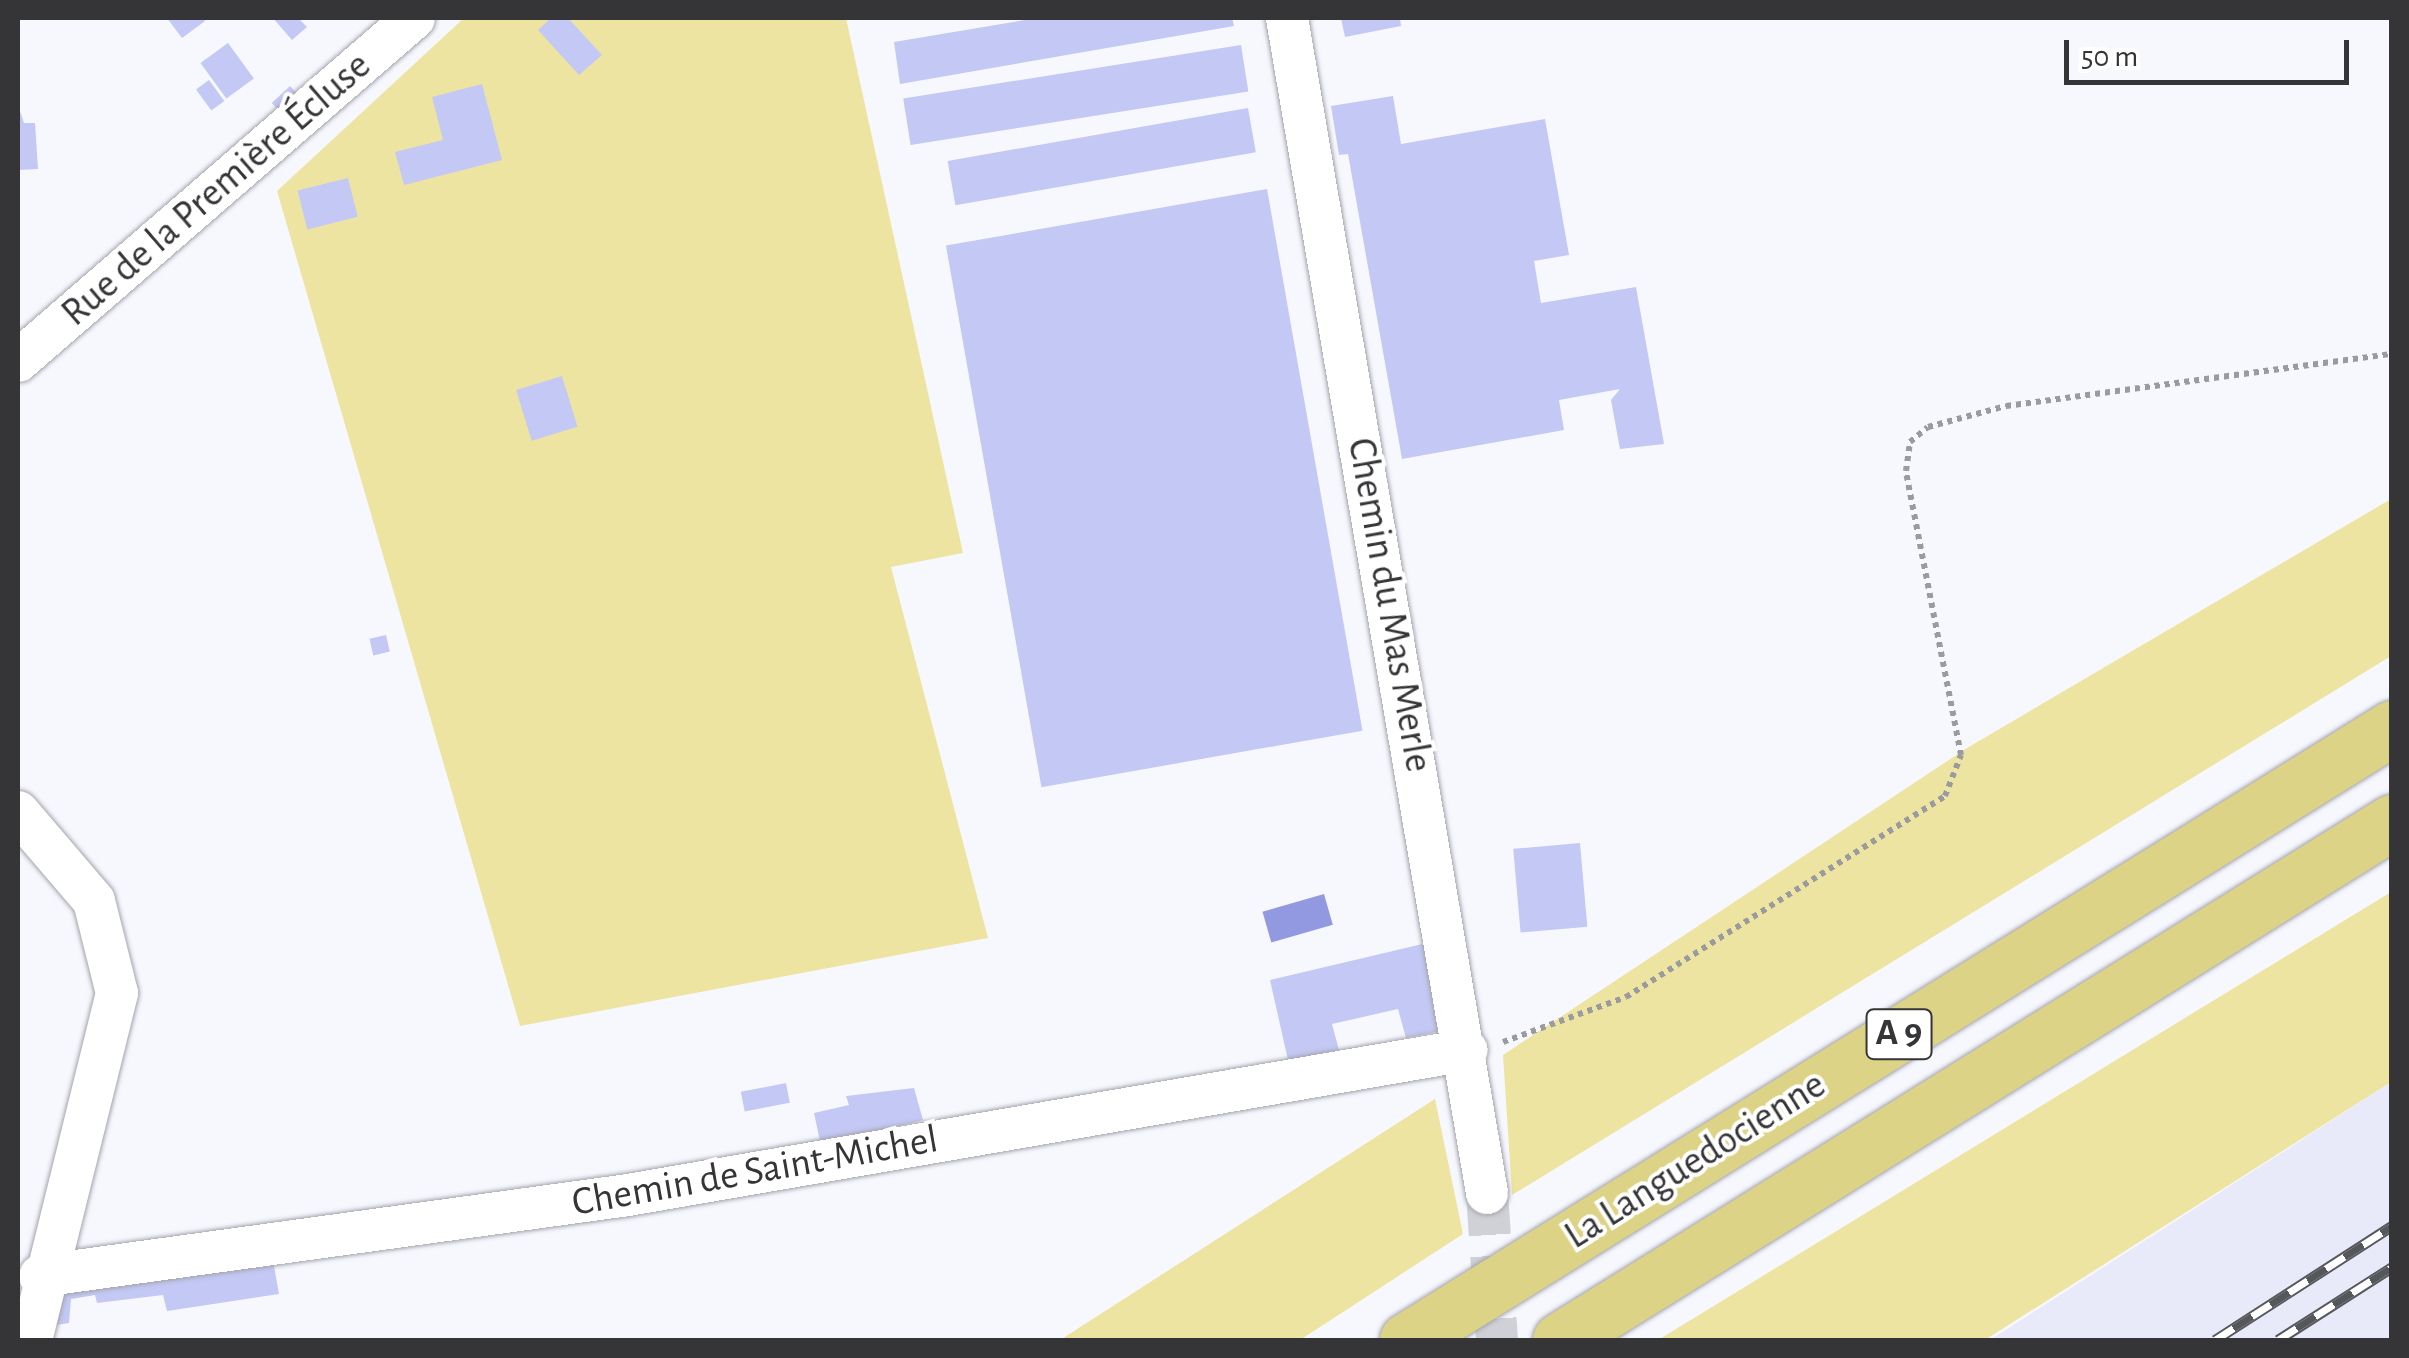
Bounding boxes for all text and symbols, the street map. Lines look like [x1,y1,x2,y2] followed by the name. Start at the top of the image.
[2069,20,2354,82] scale bar
[51,42,381,336] street label: Rue de la Première Écluse
[2081,42,2138,72] text: 50 m
[1337,434,1443,776] street label: Chemin du Mas Merle
[1864,1001,1934,1067] road number: A 9
[1556,1061,1834,1259] street label: La Languedocienne
[568,1115,942,1227] street label: Chemin de Saint-Michel

